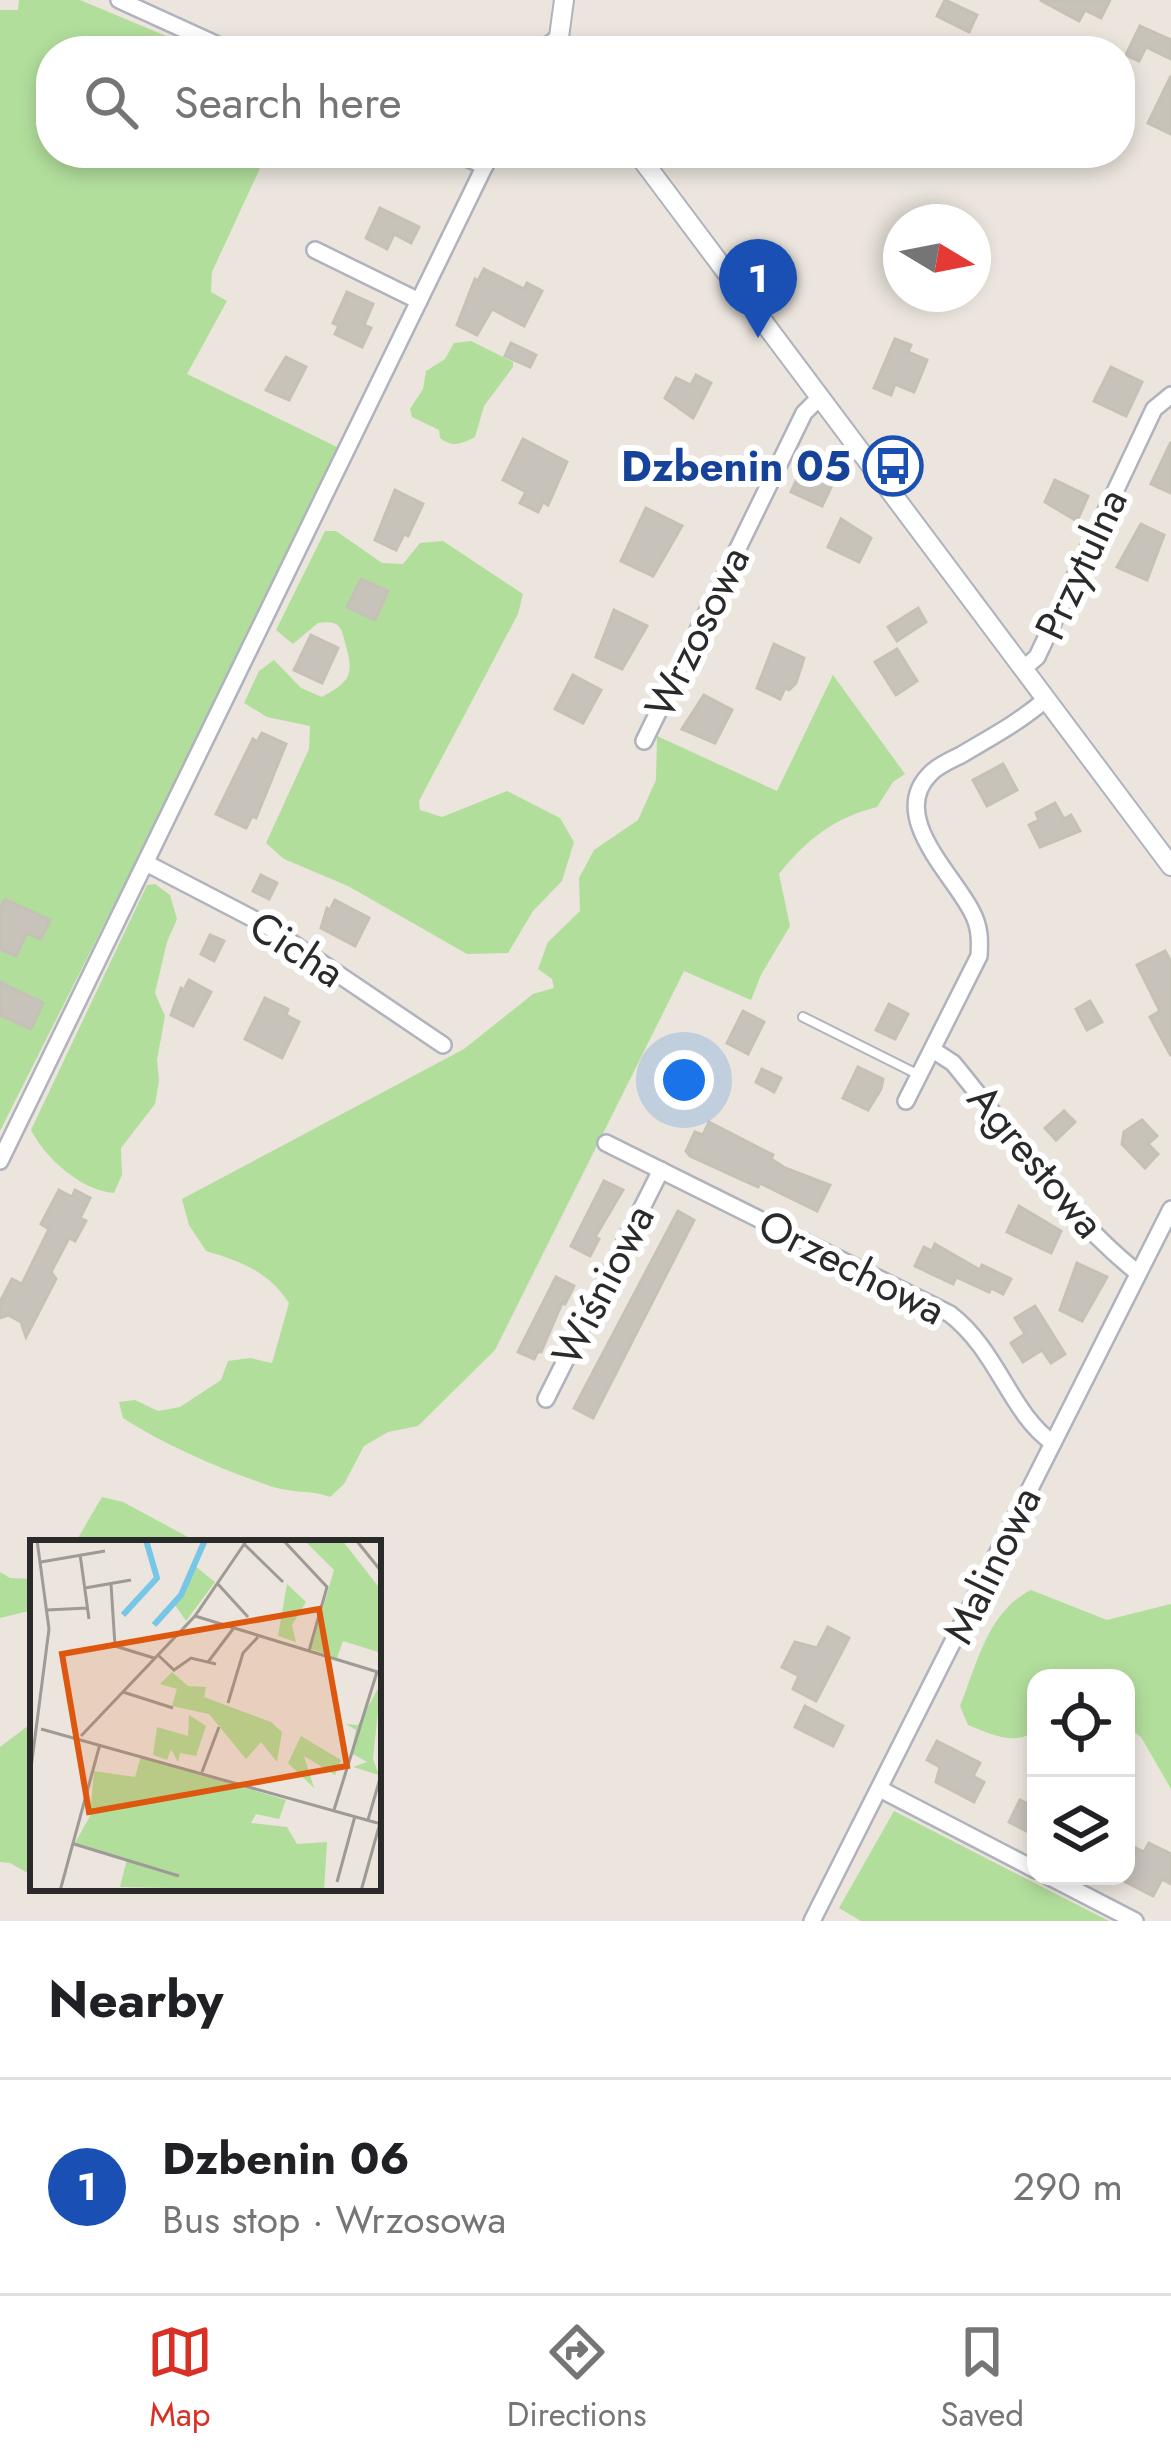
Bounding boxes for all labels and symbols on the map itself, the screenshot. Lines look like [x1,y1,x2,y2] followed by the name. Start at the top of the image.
[883,204,991,312] north arrow
[719,239,797,338] pin: 1
[862,435,924,497] bus stop icon: Dzbenin 05
[621,436,851,497] place label: Dzbenin 05
[1019,478,1143,650] street label: Przytulna
[629,536,765,728] street label: Wrzosowa
[238,896,356,1002] street label: Cicha
[654,1050,714,1110] your location
[953,1070,1119,1252] street label: Agrestowa
[536,1194,670,1376] street label: Wiśniowa
[748,1194,956,1340] street label: Orzechowa
[928,1476,1056,1654] street label: Malinowa
[30,1540,381,1891] inset map

